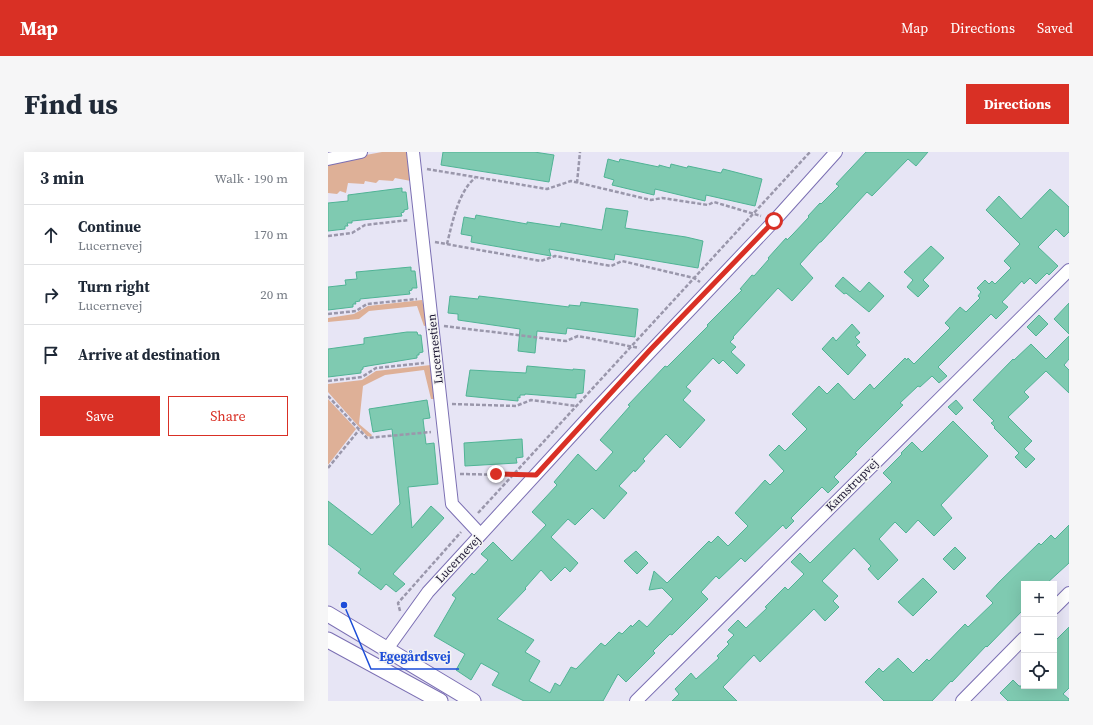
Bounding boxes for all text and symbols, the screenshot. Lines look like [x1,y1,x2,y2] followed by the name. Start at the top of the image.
[20,15,58,41] text: Map
[901,18,928,38] text: Map
[950,18,1015,38] text: Directions
[1037,18,1073,38] text: Saved
[966,84,1069,124] button: Directions
[24,85,118,123] text: Find us
[40,166,84,190] text: 3 min
[215,170,288,187] text: Walk · 190 m
[765,212,783,230] route start
[78,216,141,237] text: Continue
[40,224,62,246] icon: ahead
[254,226,288,243] text: 170 m
[78,237,142,254] text: Lucernevej
[78,276,150,297] text: Turn right
[40,284,62,306] icon: right
[260,286,288,303] text: 20 m
[78,297,142,314] text: Lucernevej
[423,313,447,385] street label: Lucernestien
[40,344,62,366] icon: arrive
[78,344,220,365] text: Arrive at destination
[40,396,160,436] button: Save
[168,396,288,436] button: Share
[822,455,882,515] street label: Kamstrupvej
[487,465,505,483] route end
[432,532,484,586] street label: Lucernevej
[1021,581,1057,689] map controls
[1021,581,1057,617] button: +
[1021,617,1057,653] button: −
[371,644,459,669] callout: Egegårdsvej
[379,648,451,665] text: Egegårdsvej
[1021,653,1057,689] button: locate

